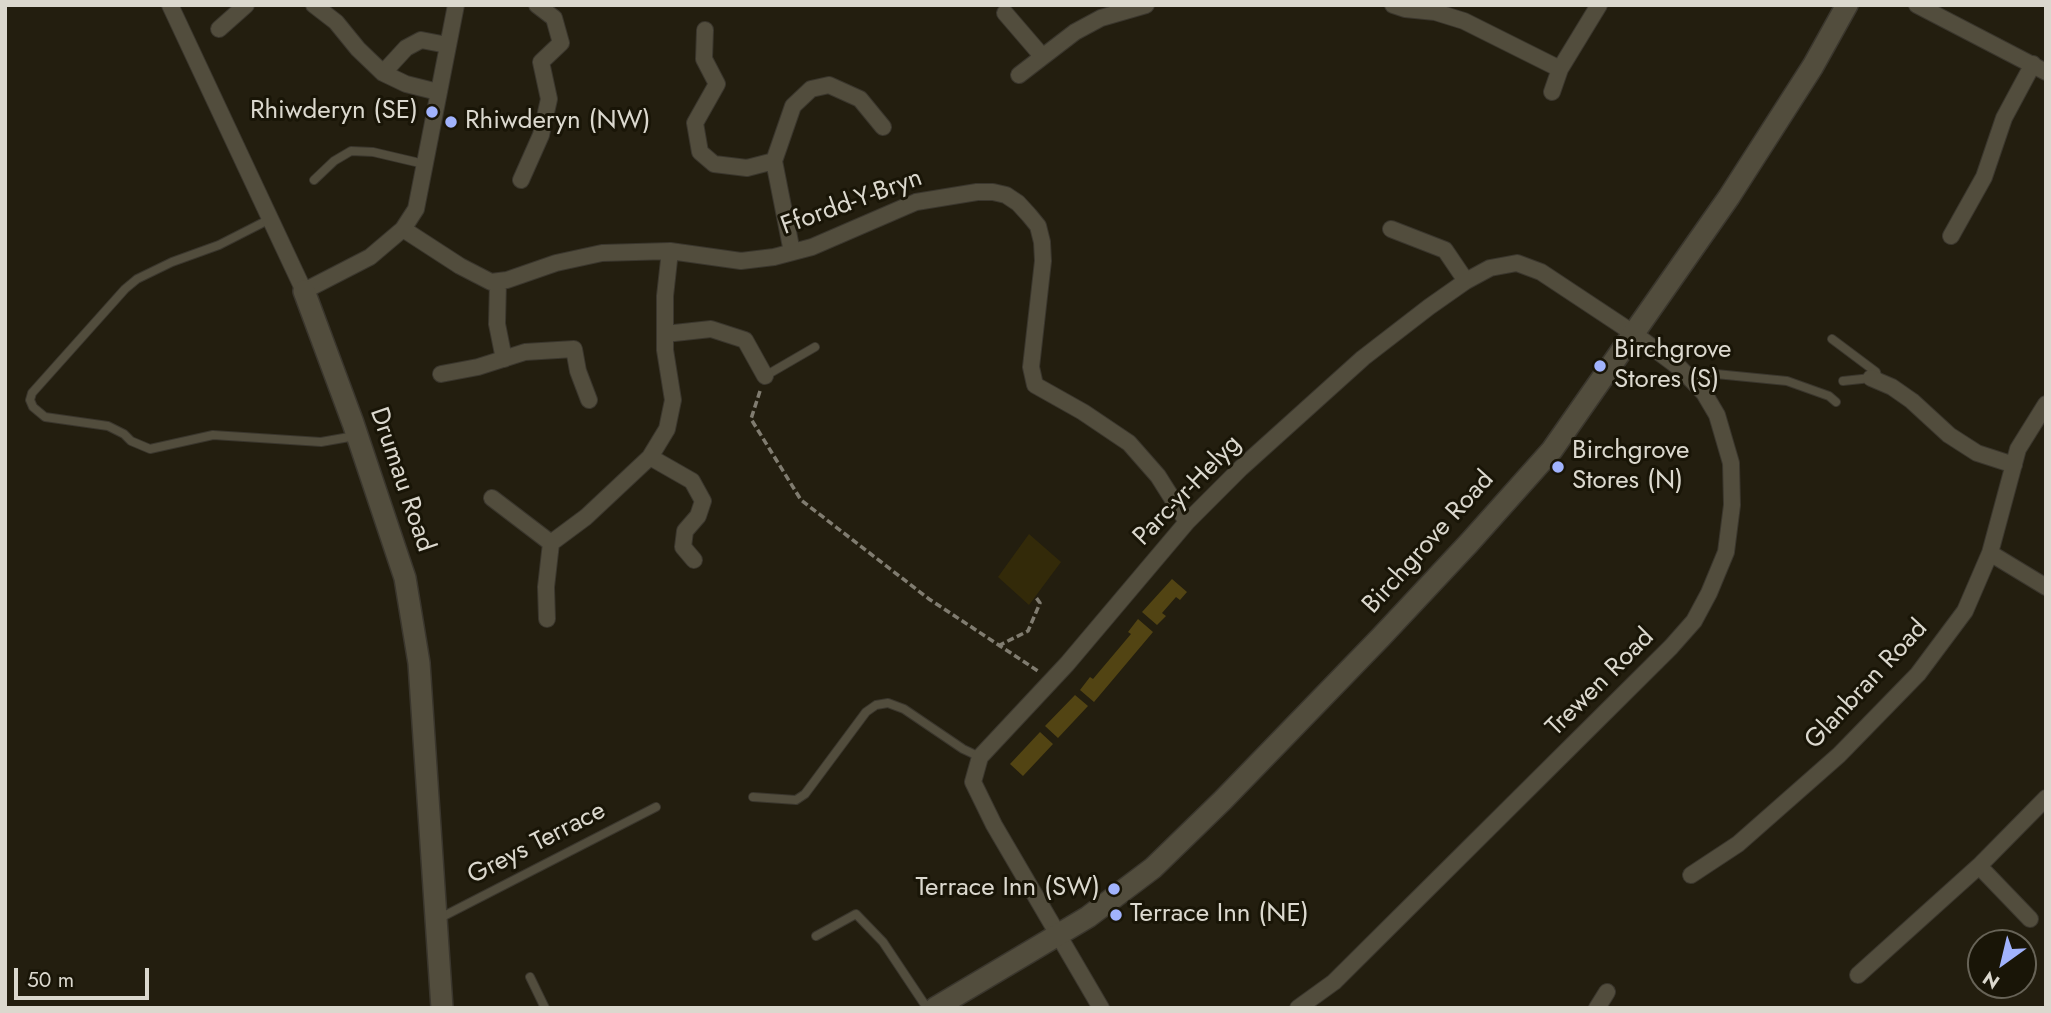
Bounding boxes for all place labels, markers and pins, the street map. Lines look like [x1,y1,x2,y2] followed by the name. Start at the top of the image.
[250,96,418,128] place label: Rhiwderyn (SE)
[424,104,440,120] marker: Rhiwderyn (SE)
[465,106,650,138] place label: Rhiwderyn (NW)
[443,114,459,130] marker: Rhiwderyn (NW)
[1614,335,1731,396] place label: Birchgrove Stores (S)
[1592,358,1608,374] marker: Birchgrove Stores (S)
[1572,436,1689,498] place label: Birchgrove Stores (N)
[1550,459,1566,475] marker: Birchgrove Stores (N)
[916,873,1100,905] place label: Terrace Inn (SW)
[1106,881,1122,897] marker: Terrace Inn (SW)
[1130,899,1309,931] place label: Terrace Inn (NE)
[1108,907,1124,923] marker: Terrace Inn (NE)

